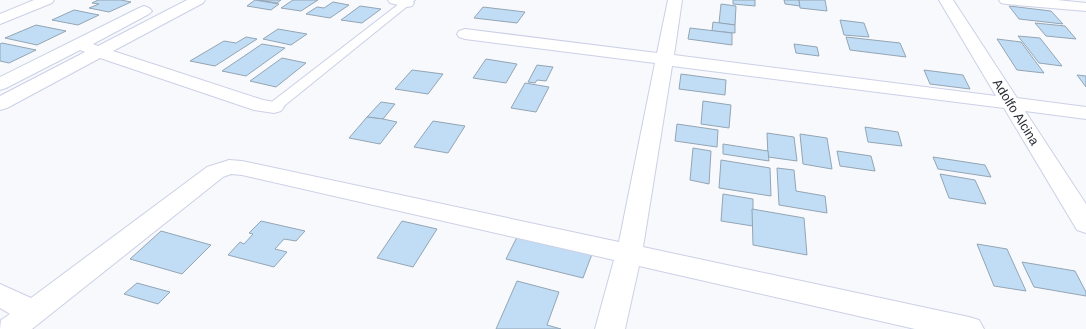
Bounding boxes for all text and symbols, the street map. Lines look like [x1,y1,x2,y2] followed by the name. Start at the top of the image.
[990,76,1043,148] street label: Adolfo Alcina

